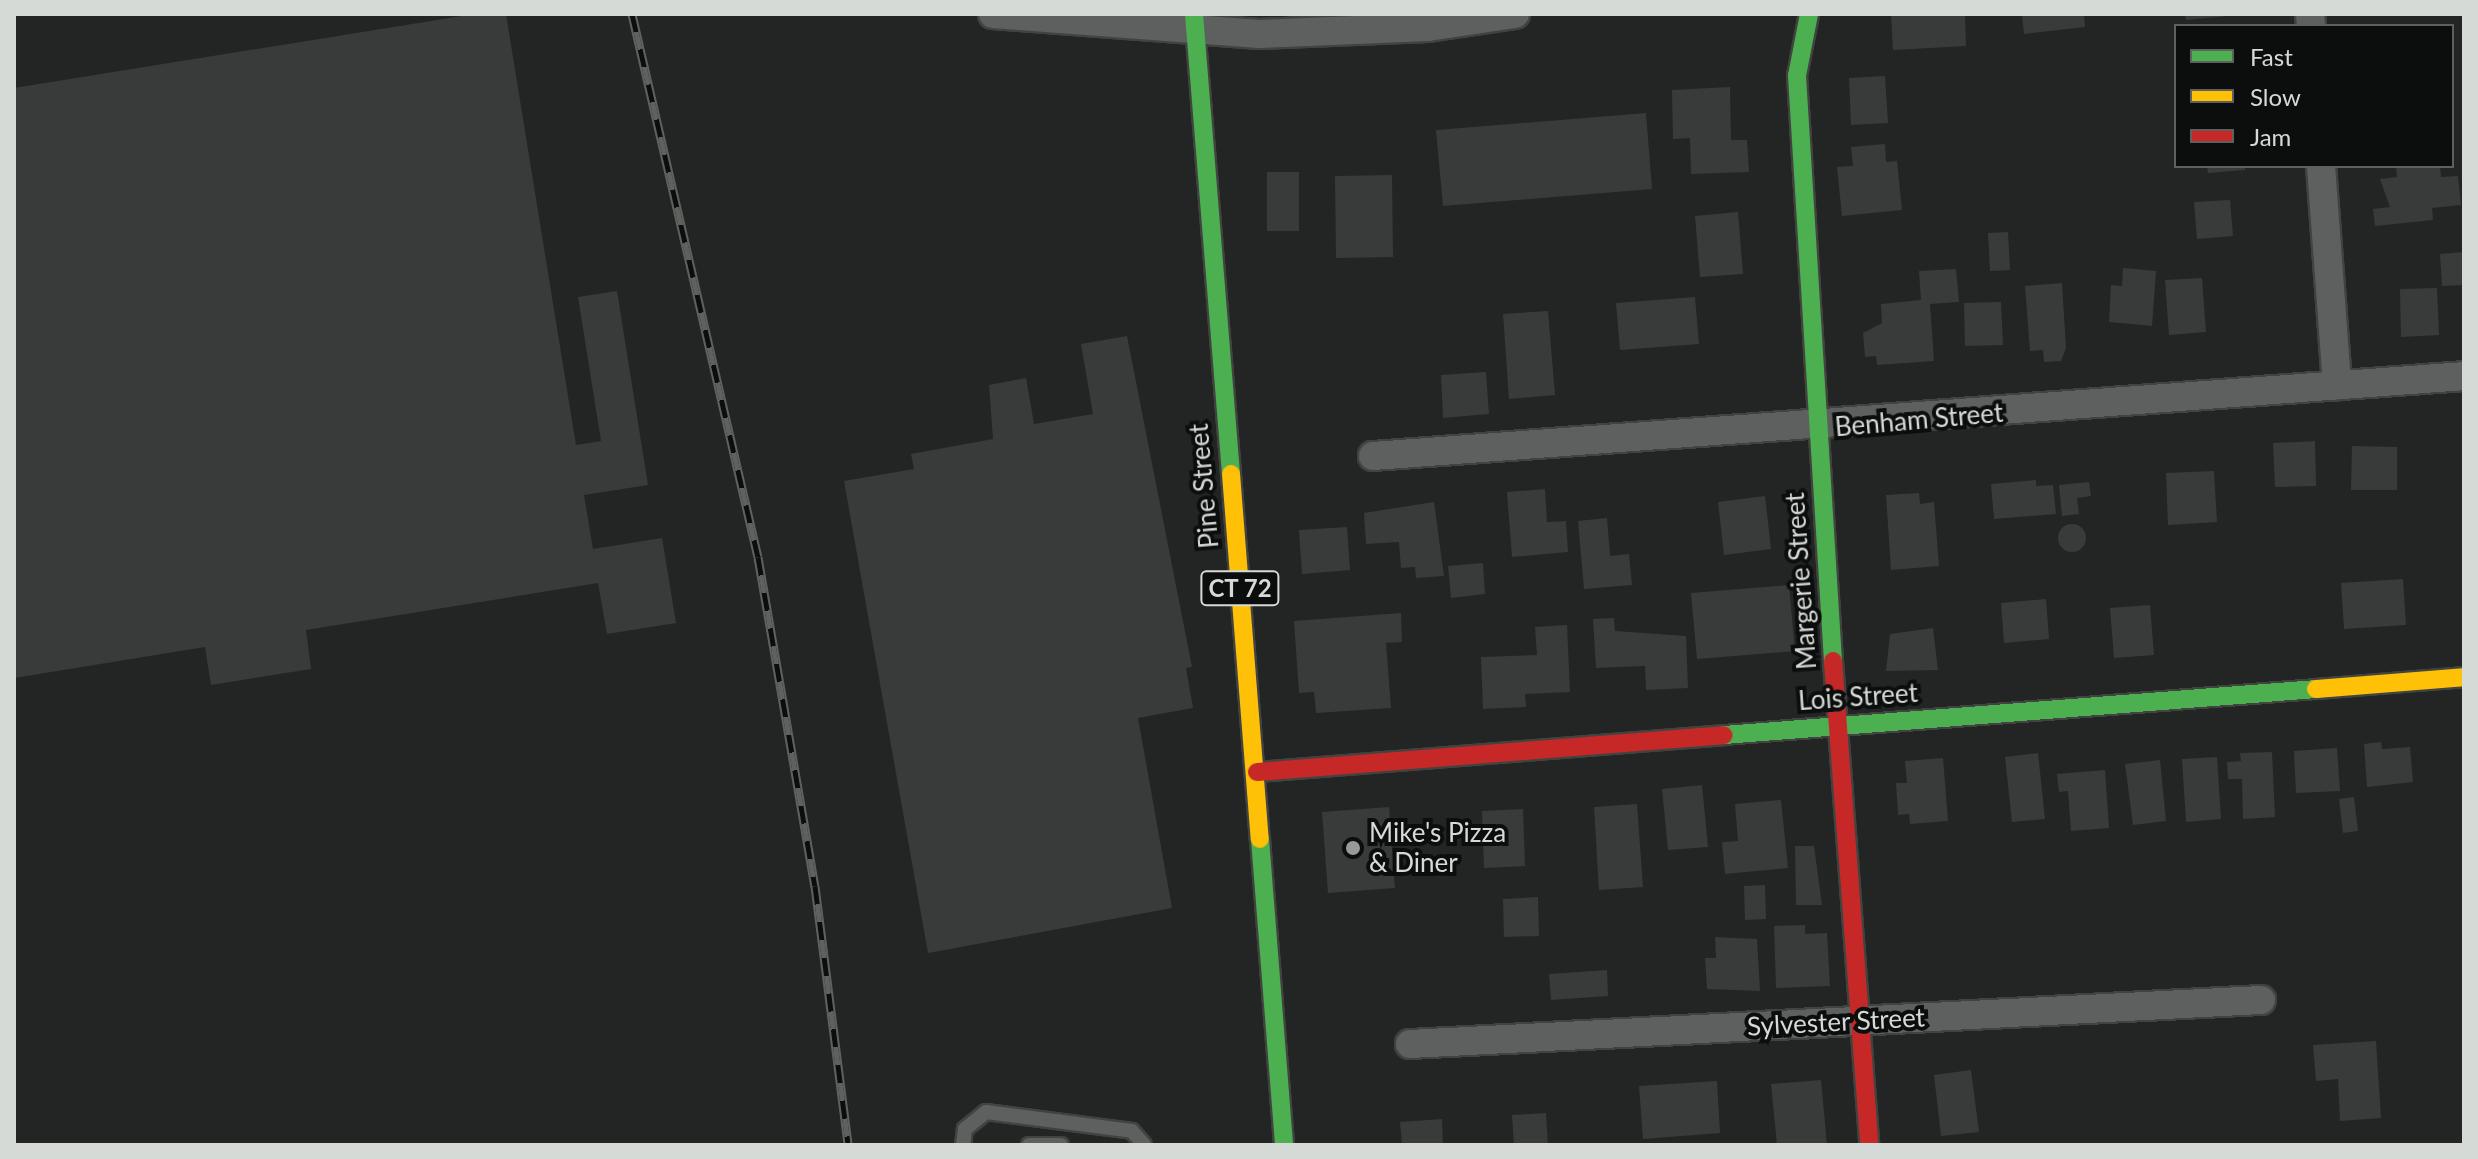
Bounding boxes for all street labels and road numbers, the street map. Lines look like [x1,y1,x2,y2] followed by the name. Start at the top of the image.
[1834,397,2004,443] street label: Benham Street
[1183,422,1225,550] street label: Pine Street
[1779,491,1823,671] street label: Margerie Street
[1200,568,1280,608] road number: CT 72
[1797,677,1919,717] street label: Lois Street
[1746,1002,1926,1042] street label: Sylvester Street

